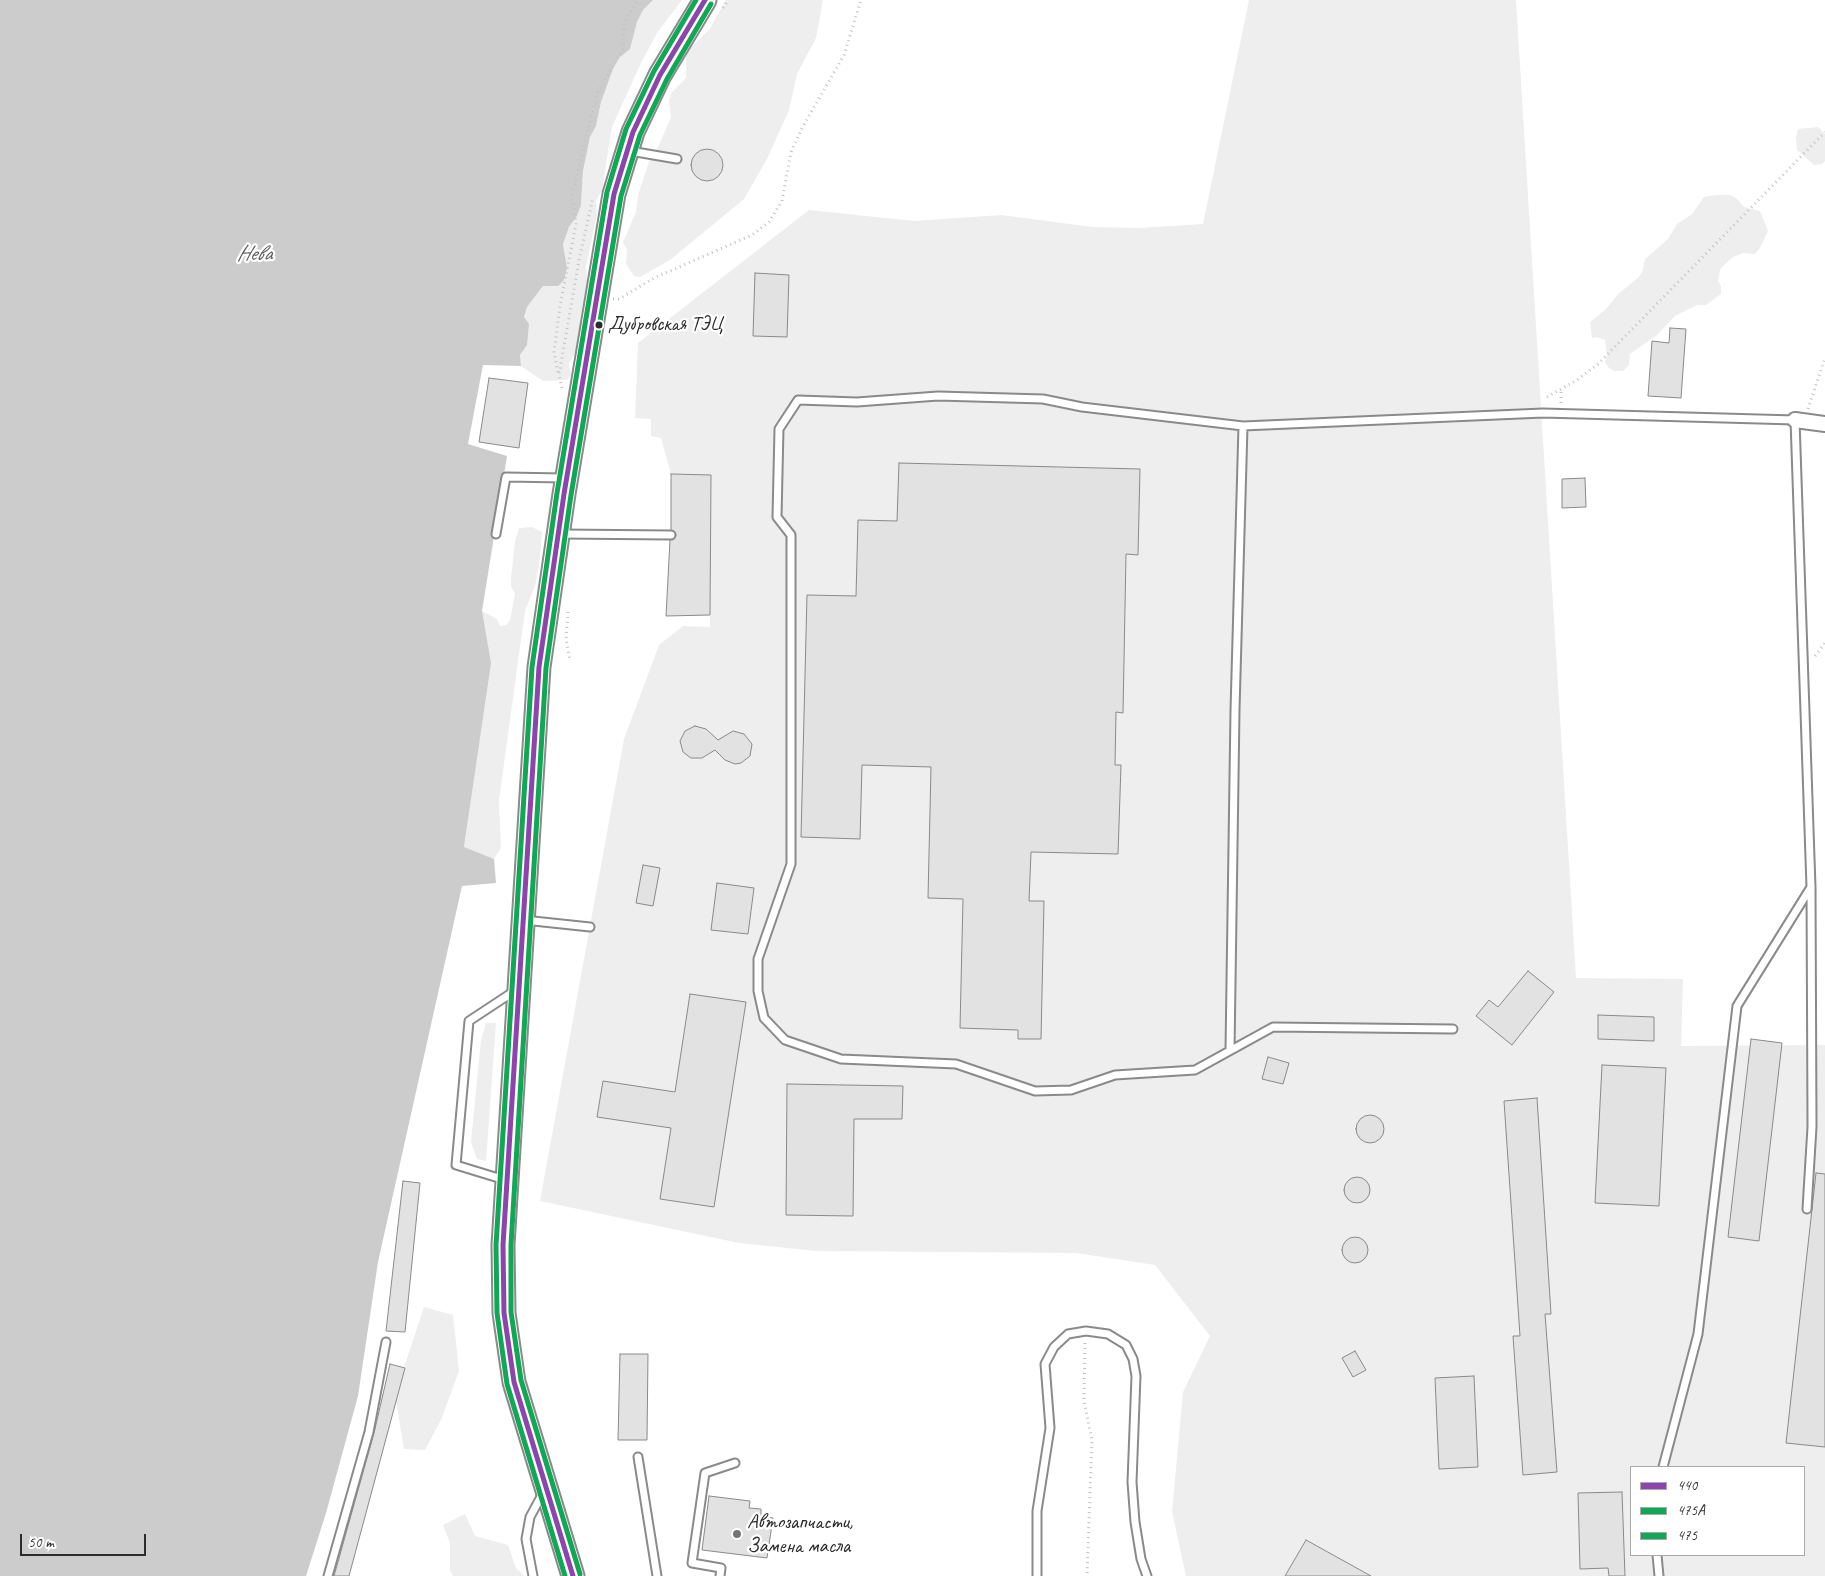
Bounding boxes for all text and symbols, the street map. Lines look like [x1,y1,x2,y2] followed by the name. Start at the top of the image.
[236,241,272,267] water label: Нева
[608,313,722,337] place label: Дубровская ТЭЦ
[594,320,604,330] marker: Дубровская ТЭЦ
[1630,1466,1805,1556] legend
[1677,1476,1697,1495] text: 440
[1677,1501,1705,1520] text: 475А
[747,1509,853,1559] place label: Автозапчасти, Замена масла
[22,1524,149,1556] scale bar
[1677,1526,1697,1545] text: 475
[731,1528,743,1540] marker: Автозапчасти, Замена масла
[28,1533,54,1552] text: 50 m

